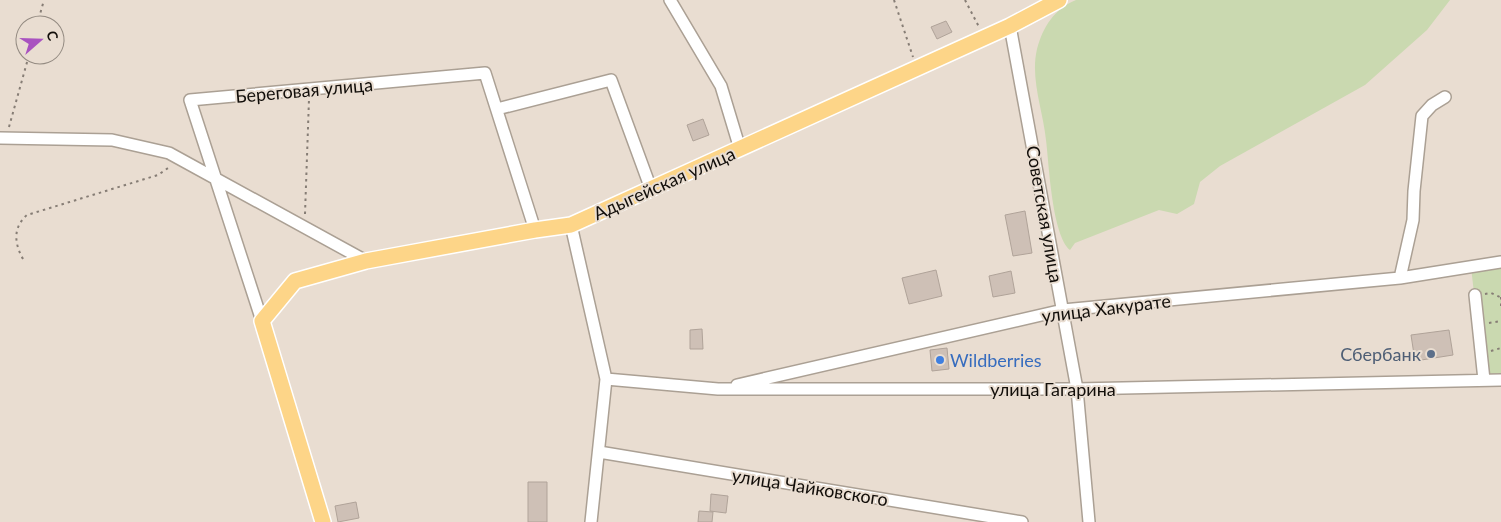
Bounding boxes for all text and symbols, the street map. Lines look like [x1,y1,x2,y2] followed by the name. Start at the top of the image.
[15,15,65,65] north arrow
[43,28,63,43] text: С
[234,73,374,107] street label: Береговая улица
[590,142,738,224] street label: Адыгейская улица
[1022,144,1068,284] street label: Советская улица
[1040,289,1172,327] street label: улица Хакурате
[1340,343,1422,365] place label: Сбербанк
[1425,348,1437,360] marker: Сбербанк
[950,349,1042,371] place label: Wildberries
[934,354,946,366] marker: Wildberries
[990,378,1116,400] street label: улица Гагарина
[730,464,890,510] street label: улица Чайковского

